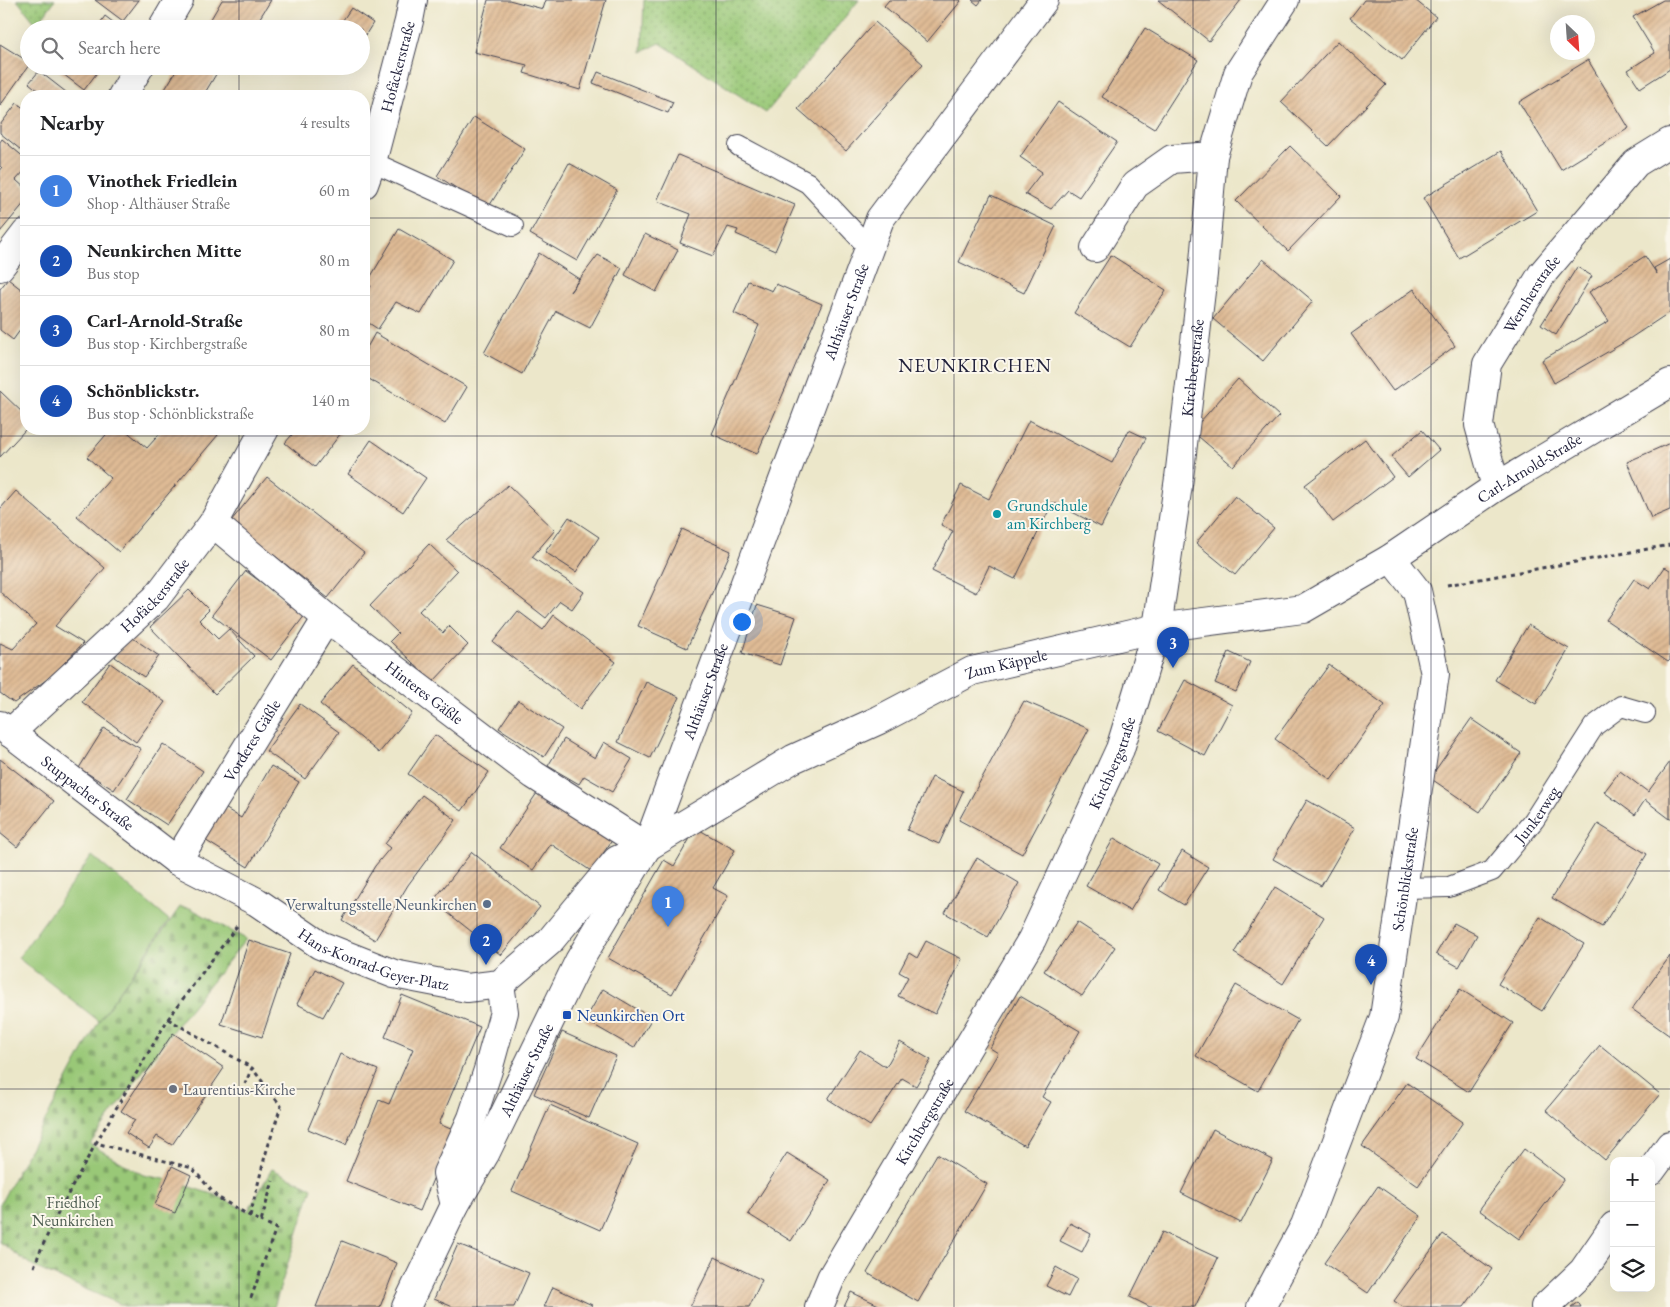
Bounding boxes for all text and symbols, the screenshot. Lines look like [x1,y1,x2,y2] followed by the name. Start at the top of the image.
[1550,15,1595,60] north arrow
[375,19,419,115] street label: Hofäckerstraße
[20,20,370,75] search box
[38,34,66,62] icon: search
[78,35,160,60] text: Search here
[40,109,104,136] text: Nearby
[300,112,350,133] text: 4 results
[87,168,238,193] text: Vinothek Friedlein
[52,180,60,201] text: 1
[319,180,350,201] text: 60 m
[87,193,230,214] text: Shop · Althäuser Straße
[87,238,241,263] text: Neunkirchen Mitte
[52,250,60,271] text: 2
[319,250,350,271] text: 80 m
[1498,250,1564,337] street label: Wernherstraße
[818,260,873,364] street label: Althäuser Straße
[87,263,140,284] text: Bus stop
[87,308,243,333] text: Carl-Arnold-Straße
[1176,318,1208,418] street label: Kirchbergstraße
[52,320,60,341] text: 3
[319,320,350,341] text: 80 m
[87,333,247,354] text: Bus stop · Kirchbergstraße
[898,353,1052,378] district label: NEUNKIRCHEN
[87,378,199,403] text: Schönblickstr.
[52,390,60,411] text: 4
[311,390,350,411] text: 140 m
[87,403,254,424] text: Bus stop · Schönblickstraße
[1473,428,1585,508] street label: Carl-Arnold-Straße
[1007,495,1092,534] place label: Grundschule am Kirchberg
[991,508,1003,520] marker: Grundschule am Kirchberg
[115,553,193,637] street label: Hofäckerstraße
[729,609,755,635] your location
[1157,627,1189,668] pin: 3
[677,640,732,743] street label: Althäuser Straße
[961,643,1049,684] street label: Zum Käppele
[381,656,468,729] street label: Hinteres Gäßle
[218,695,285,785] street label: Vorderes Gäßle
[1083,714,1140,812] street label: Kirchbergstraße
[37,750,139,835] street label: Stuppacher Straße
[1508,781,1564,849] street label: Junkerweg
[1386,826,1423,932] street label: Schönblickstraße
[652,886,684,927] pin: 1
[286,894,478,915] place label: Verwaltungsstelle Neunkirchen
[481,898,493,910] marker: Verwaltungsstelle Neunkirchen
[294,923,451,995] street label: Hans-Konrad-Geyer-Platz
[470,924,502,965] pin: 2
[1355,944,1387,985] pin: 4
[577,1005,685,1026] place label: Neunkirchen Ort
[561,1009,573,1021] marker: Neunkirchen Ort
[494,1020,558,1121] street label: Althäuser Straße
[890,1073,958,1168] street label: Kirchbergstraße
[183,1079,295,1100] place label: Laurentius-Kirche
[167,1083,179,1095] marker: Laurentius-Kirche
[1610,1157,1655,1292] map controls
[1610,1157,1655,1202] button: +
[32,1192,115,1231] park label: Friedhof Neunkirchen
[1610,1202,1655,1247] button: −
[1610,1247,1655,1292] button: layers

